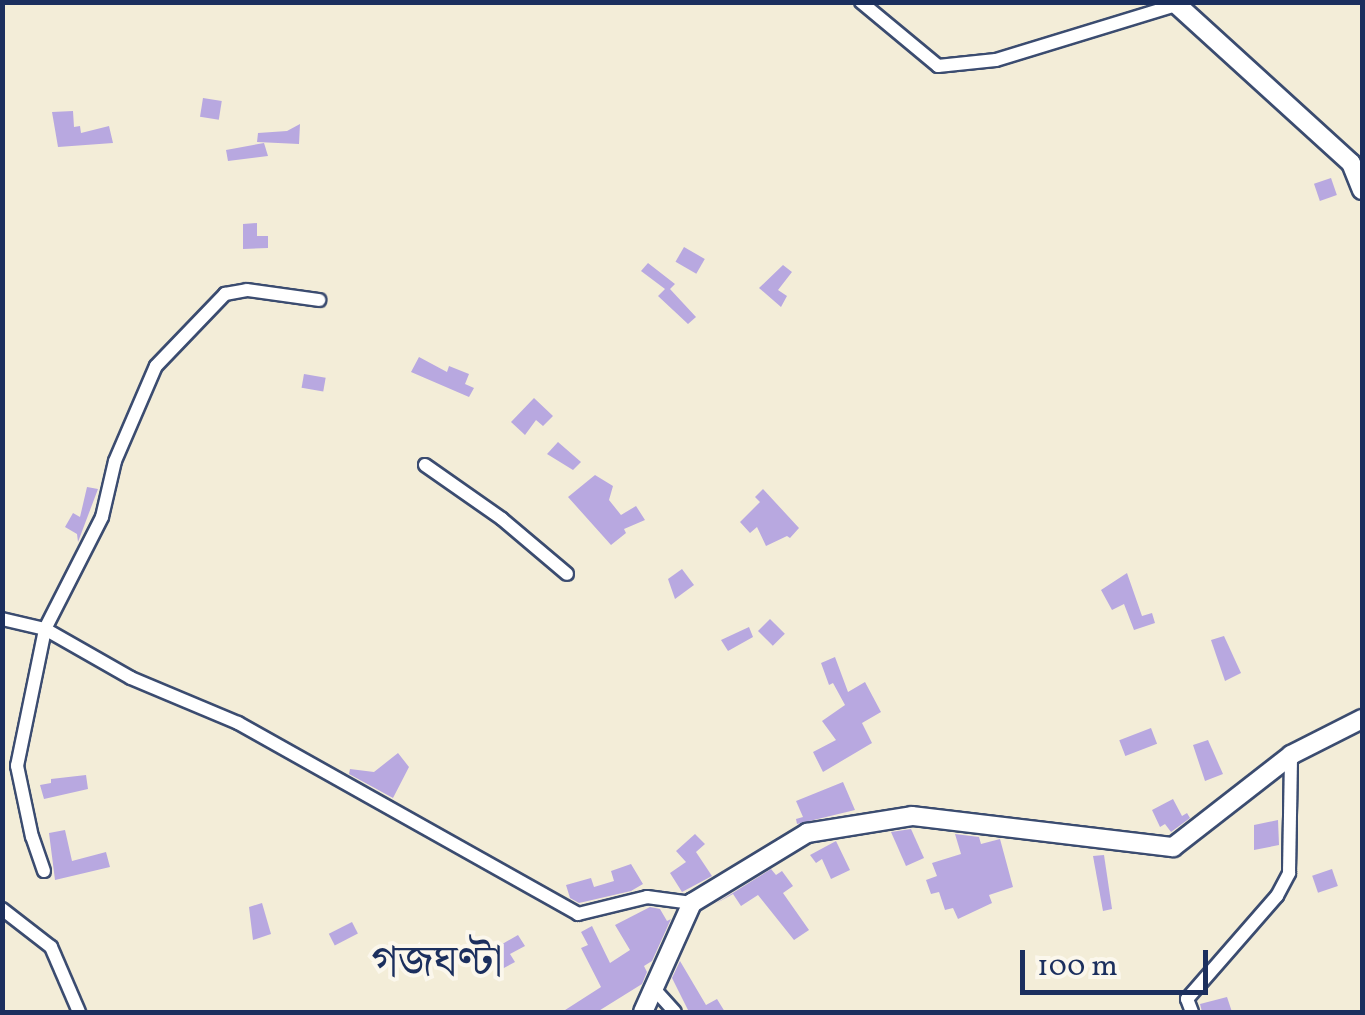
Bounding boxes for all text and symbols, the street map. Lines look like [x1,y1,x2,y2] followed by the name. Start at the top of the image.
[1025,930,1212,992] scale bar
[371,938,503,992] district label: গজঘণ্টা
[1037,946,1118,988] text: 100 m

